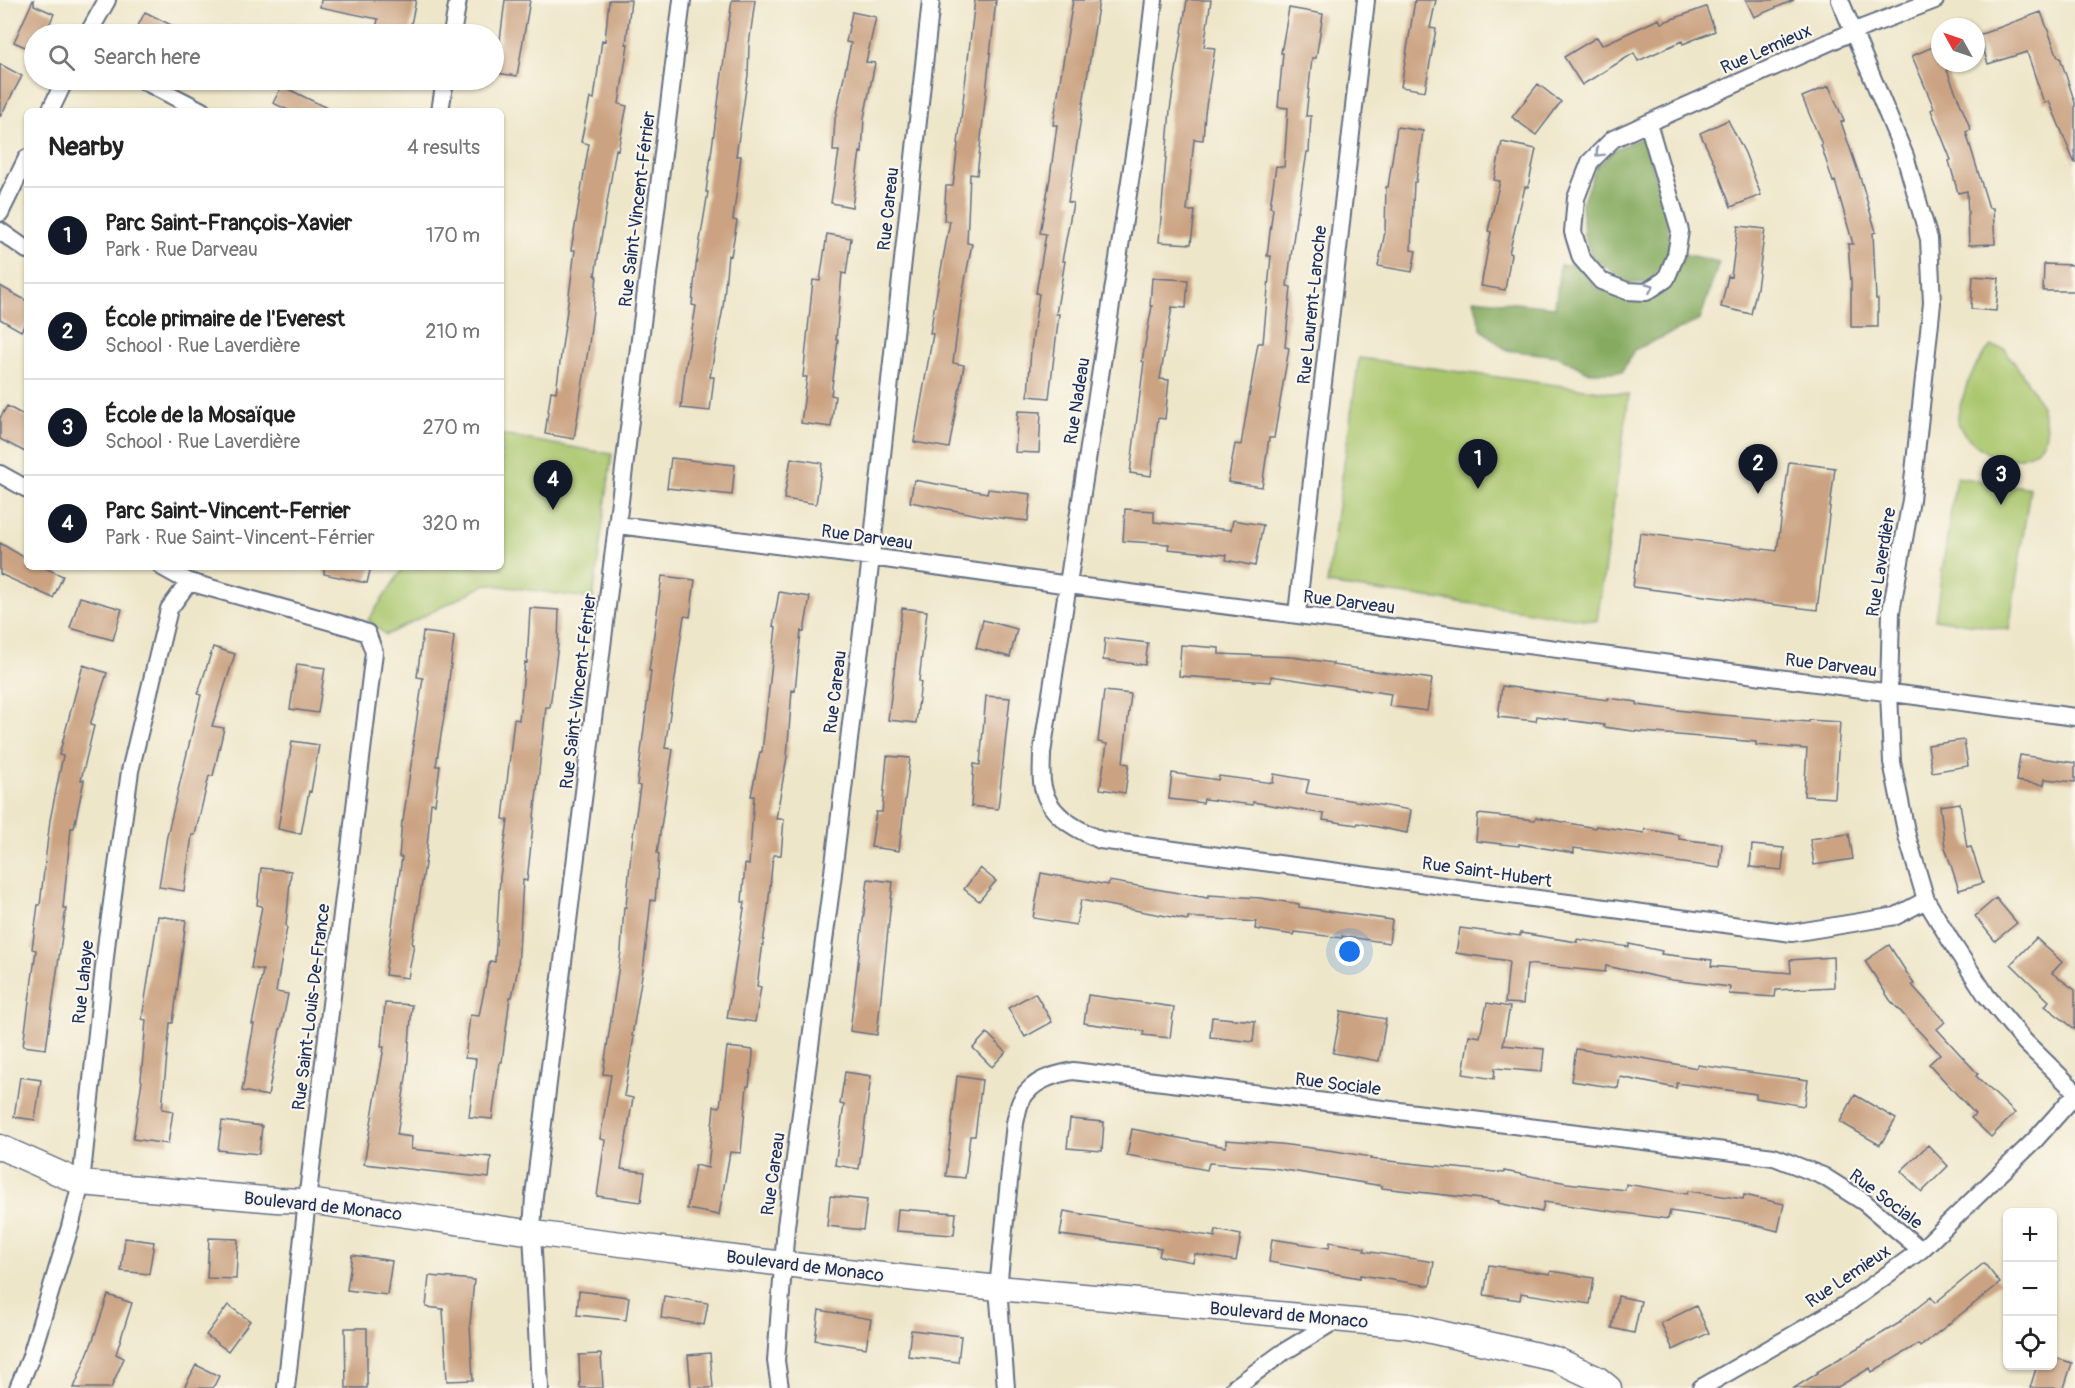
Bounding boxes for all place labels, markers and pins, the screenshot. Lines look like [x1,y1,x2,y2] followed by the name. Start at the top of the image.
[1458,440,1498,489] pin: 1
[1738,444,1778,494] pin: 2
[1982,456,2020,505] pin: 3
[534,460,572,510] pin: 4

